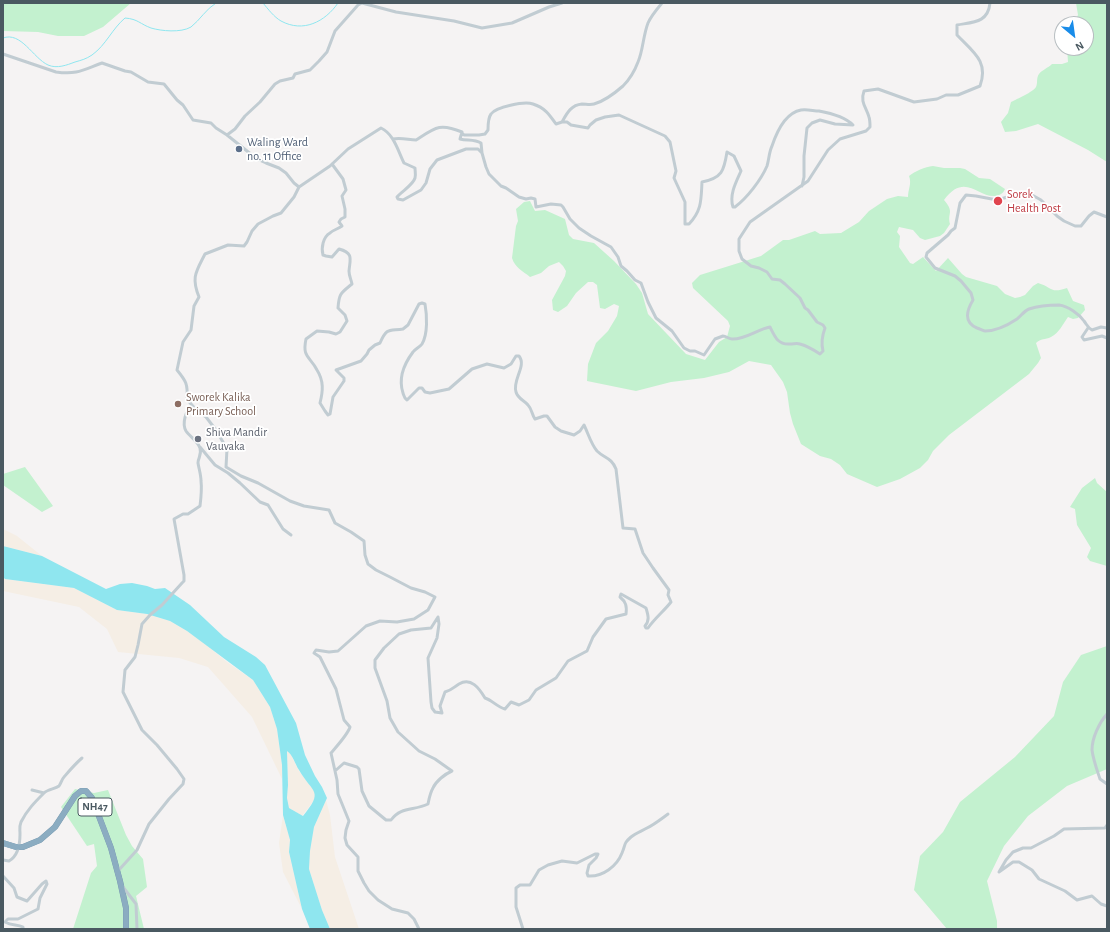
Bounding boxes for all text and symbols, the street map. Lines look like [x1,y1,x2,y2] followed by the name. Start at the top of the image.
[1054,16,1094,56] north arrow
[1074,39,1086,53] text: N
[247,135,308,163] place label: Waling Ward no. 11 Office
[234,144,244,154] marker: Waling Ward no. 11 Office
[1007,187,1061,215] place label: Sorek Health Post
[992,195,1004,207] marker: Sorek Health Post
[186,390,256,418] place label: Sworek Kalika Primary School
[173,399,183,409] marker: Sworek Kalika Primary School
[206,425,267,453] place label: Shiva Mandir Vauvaka
[193,434,203,444] marker: Shiva Mandir Vauvaka
[78,798,112,816] road number: NH47

